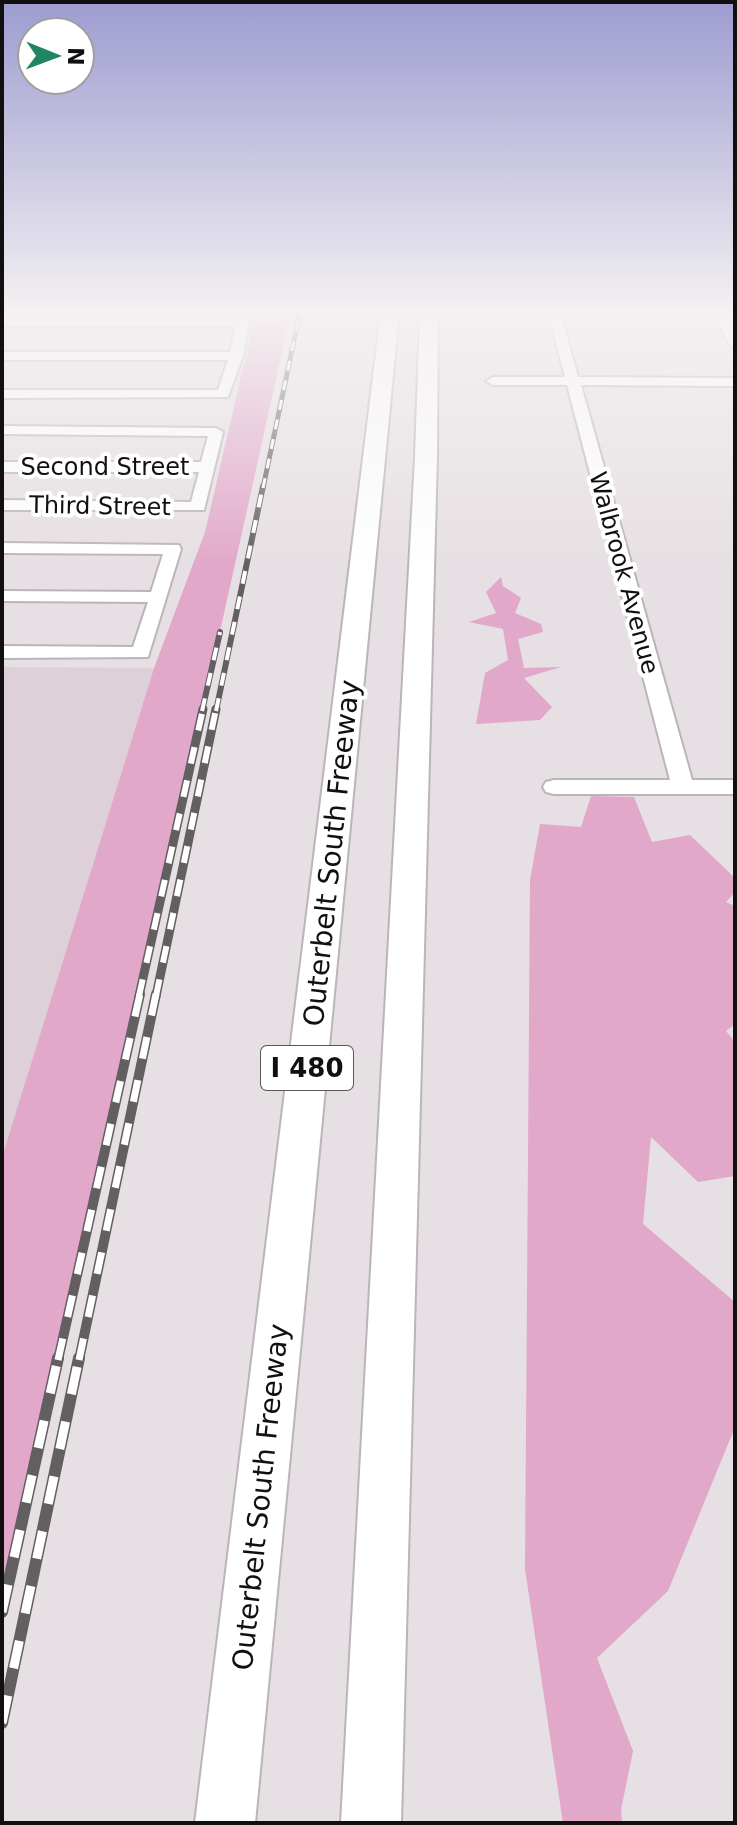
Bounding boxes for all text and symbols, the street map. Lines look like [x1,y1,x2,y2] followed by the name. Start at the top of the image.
[16,16,96,96] north arrow
[63,47,88,66] text: N
[21,453,189,481] street label: Second Street
[584,469,664,677] street label: Walbrook Avenue
[28,491,171,521] street label: Third Street
[297,678,366,1028] street label: Outerbelt South Freeway
[261,1046,353,1090] road number: I 480
[226,1322,295,1672] street label: Outerbelt South Freeway

